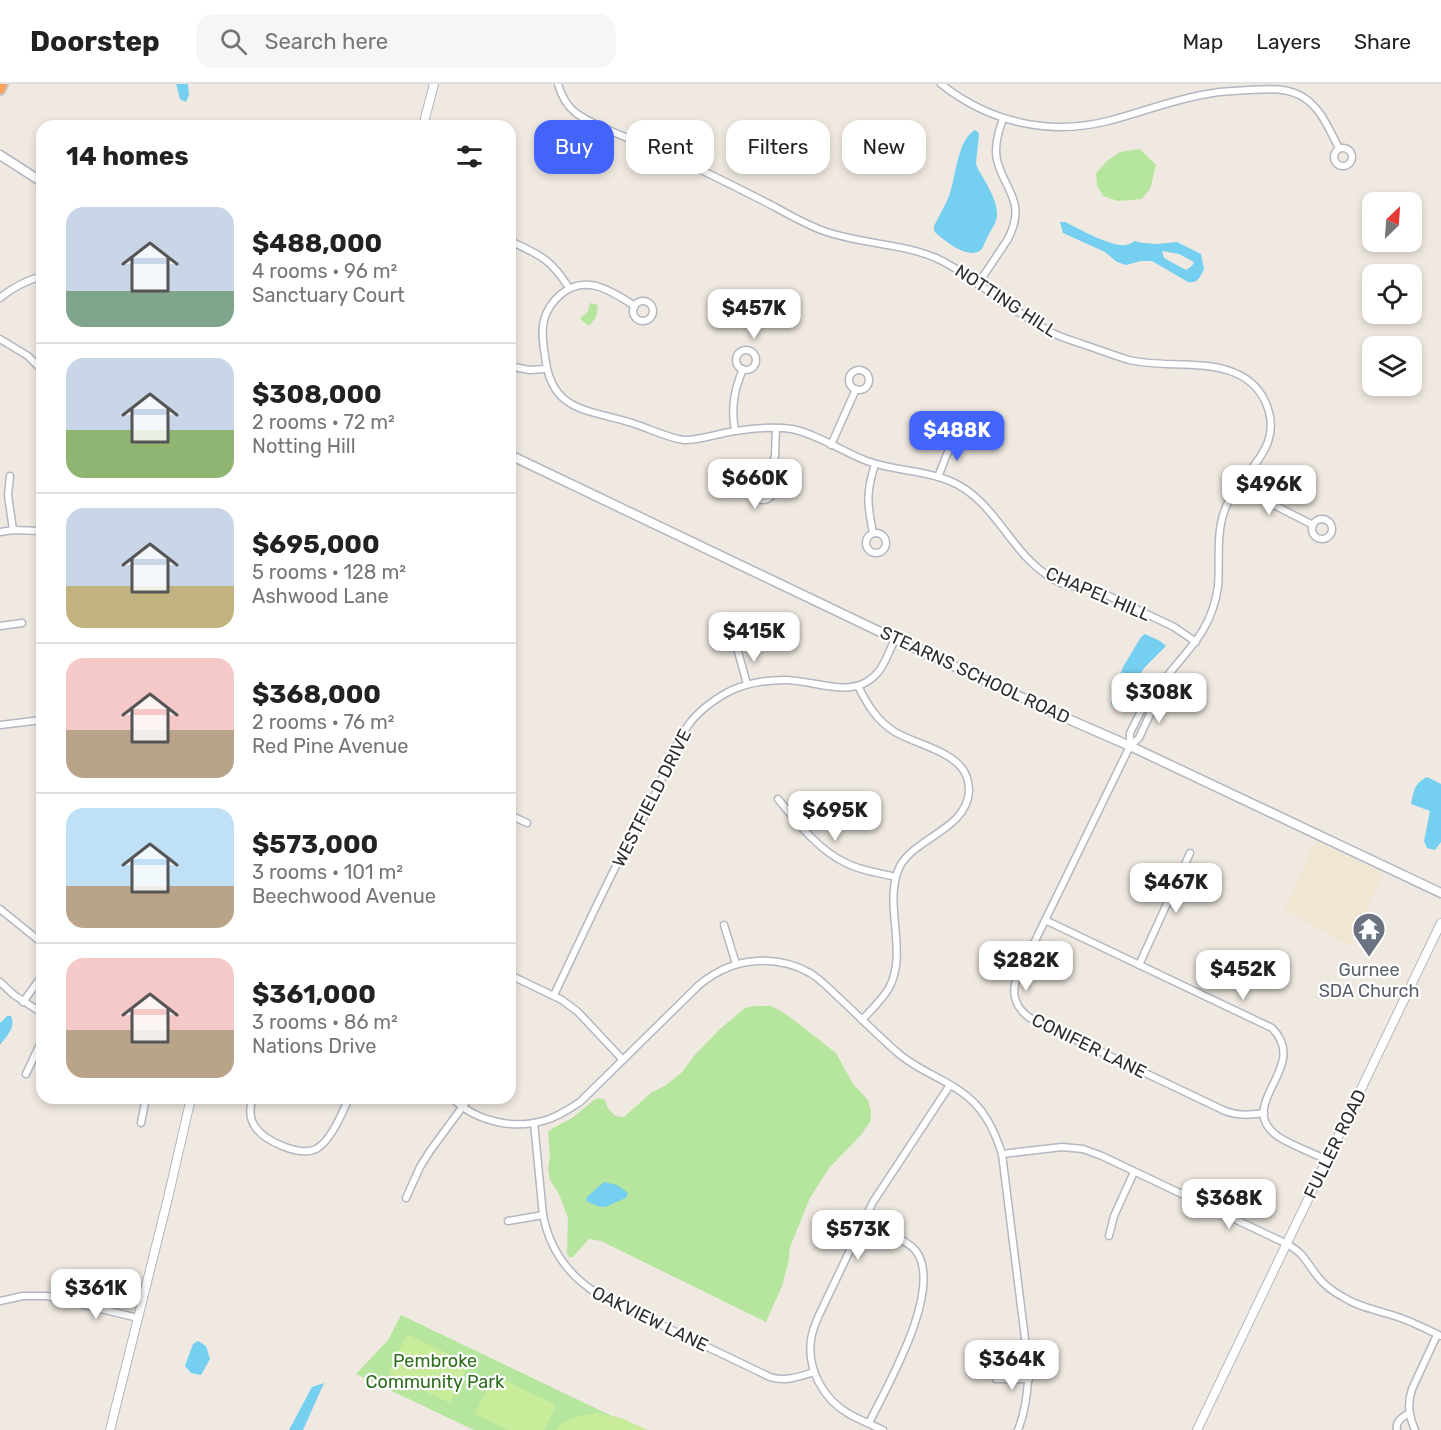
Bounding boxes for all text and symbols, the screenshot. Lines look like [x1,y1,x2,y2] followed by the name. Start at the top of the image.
[196,14,616,68] search box
[30,25,160,58] text: Doorstep
[217,25,250,58] icon: search
[265,28,388,55] text: Search here
[1182,29,1223,54] text: Map
[1256,29,1321,54] text: Layers
[1354,29,1411,54] text: Share
[534,120,614,174] chip: Buy
[626,120,714,174] chip: Rent
[726,120,830,174] chip: Filters
[842,120,926,174] chip: New
[453,140,486,173] icon: filters
[66,141,189,172] text: 14 homes
[1362,192,1422,252] north arrow
[1362,192,1422,396] map controls
[252,228,382,259] text: $488,000
[114,231,186,303] icon: home
[252,259,397,283] text: 4 rooms · 96 m²
[951,260,1061,342] street label: NOTTING HILL
[1362,264,1422,324] button: locate
[252,283,405,307] text: Sanctuary Court
[712,289,796,340] pin: $457K
[722,296,786,320] text: $457K
[1362,336,1422,396] button: layers
[252,379,382,410] text: $308,000
[114,382,186,454] icon: home
[252,410,395,434] text: 2 rooms · 72 m²
[915,411,999,462] pin: $488K
[923,418,991,442] text: $488K
[252,434,356,458] text: Notting Hill
[713,459,797,510] pin: $660K
[1227,465,1311,516] pin: $496K
[722,466,788,490] text: $660K
[1236,472,1302,496] text: $496K
[252,529,380,560] text: $695,000
[114,532,186,604] icon: home
[252,560,406,584] text: 5 rooms · 128 m²
[1042,562,1154,626] street label: CHAPEL HILL
[252,584,389,608] text: Ashwood Lane
[712,612,796,663] pin: $415K
[723,619,785,643] text: $415K
[877,621,1073,729] street label: STEARNS SCHOOL ROAD
[1117,673,1201,724] pin: $308K
[252,679,381,710] text: $368,000
[1126,680,1192,704] text: $308K
[114,682,186,754] icon: home
[252,710,395,734] text: 2 rooms · 76 m²
[608,725,696,871] street label: WESTFIELD DRIVE
[252,734,408,758] text: Red Pine Avenue
[793,791,877,842] pin: $695K
[802,798,868,822] text: $695K
[252,829,378,860] text: $573,000
[114,832,186,904] icon: home
[252,860,403,884] text: 3 rooms · 101 m²
[1134,863,1218,914] pin: $467K
[1144,870,1208,894] text: $467K
[252,884,436,908] text: Beechwood Avenue
[1351,911,1387,958] temple icon: Gurnee SDA Church
[984,941,1068,992] pin: $282K
[993,948,1059,972] text: $282K
[1201,950,1285,1001] pin: $452K
[1210,957,1276,981] text: $452K
[1319,959,1419,1002] place label: Gurnee SDA Church
[252,979,376,1010] text: $361,000
[114,982,186,1054] icon: home
[1028,1009,1150,1083] street label: CONIFER LANE
[252,1010,398,1034] text: 3 rooms · 86 m²
[252,1034,376,1058] text: Nations Drive
[1299,1086,1371,1202] street label: FULLER ROAD
[1187,1179,1271,1230] pin: $368K
[1196,1186,1262,1210] text: $368K
[816,1210,900,1261] pin: $573K
[826,1217,890,1241] text: $573K
[54,1269,138,1320] pin: $361K
[65,1276,127,1300] text: $361K
[588,1281,712,1357] street label: OAKVIEW LANE
[970,1340,1054,1391] pin: $364K
[979,1347,1045,1371] text: $364K
[366,1350,505,1393] park label: Pembroke Community Park

